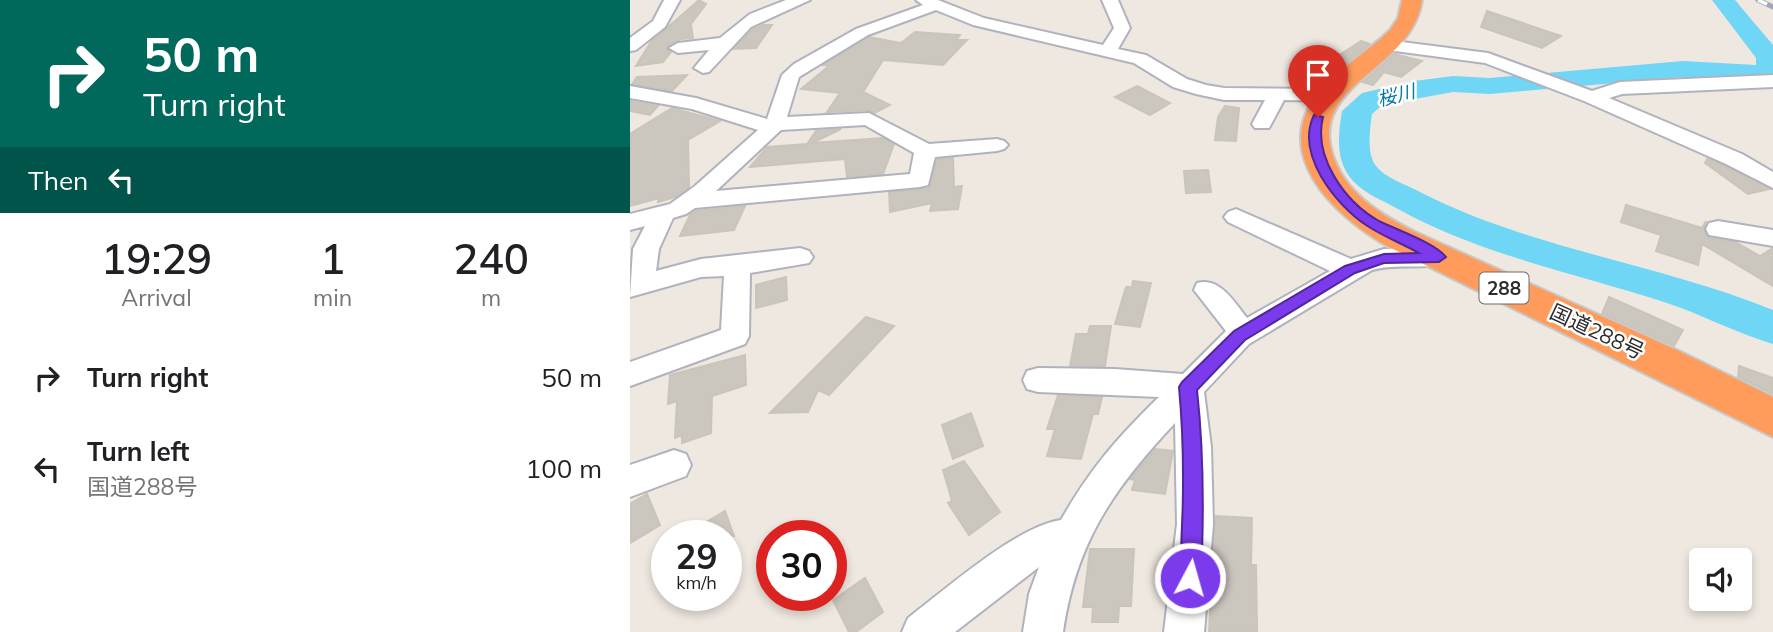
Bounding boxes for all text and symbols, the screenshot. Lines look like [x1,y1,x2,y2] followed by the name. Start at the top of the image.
[143,23,259,84] text: 50 m
[28,28,119,119] icon: right
[1288,45,1348,117] pin
[1299,56,1337,94] icon: arrive
[1375,78,1419,111] water label: 桜川
[143,84,286,124] text: Turn right
[102,161,140,199] icon: left
[28,164,88,197] text: Then
[101,232,212,285] text: 19:29
[320,232,345,285] text: 1
[453,232,529,285] text: 240
[1480,272,1528,304] road number: 288
[121,283,192,312] text: Arrival
[313,283,352,312] text: min
[481,283,501,312] text: m
[1546,298,1649,364] street label: 国道288号
[28,359,66,397] icon: right
[87,361,208,394] text: Turn right
[541,361,602,394] text: 50 m
[87,435,189,468] text: Turn left
[28,450,66,488] icon: left
[526,452,602,485] text: 100 m
[87,472,197,501] text: 国道288号
[756,520,847,611] speed limit sign: 30
[675,534,718,578] text: 29
[1153,541,1227,615] position arrow
[1689,548,1752,611] map controls
[1689,548,1752,611] button: sound
[676,571,717,594] text: km/h

